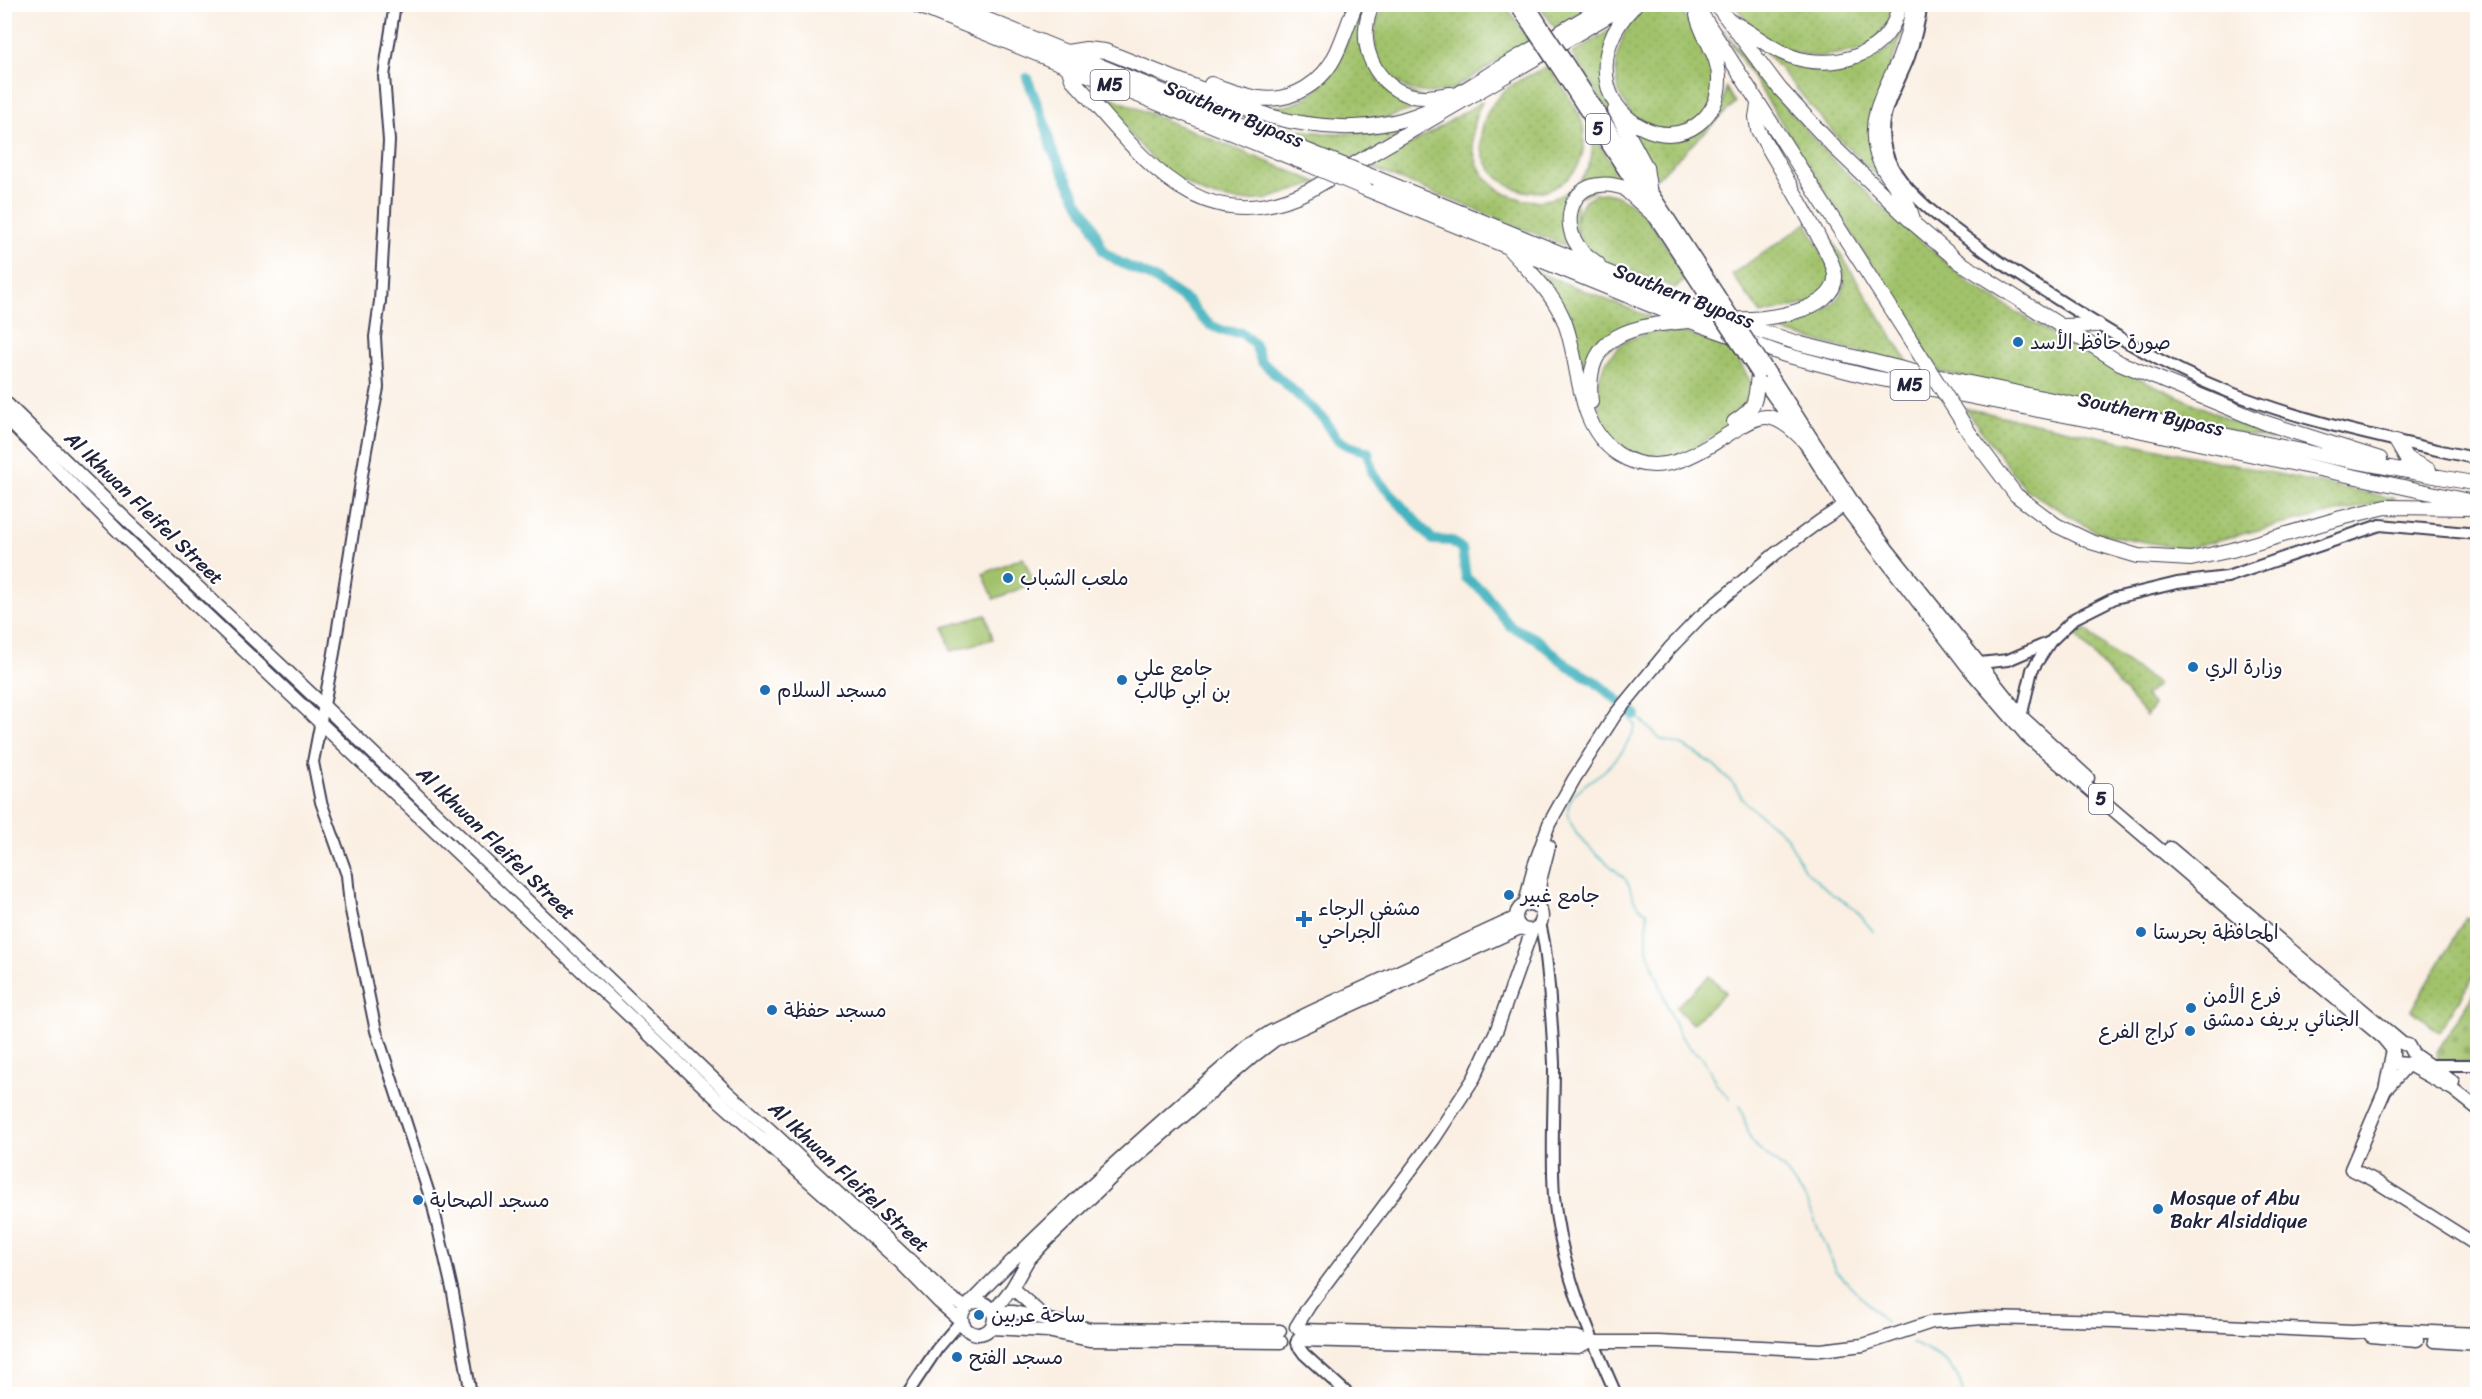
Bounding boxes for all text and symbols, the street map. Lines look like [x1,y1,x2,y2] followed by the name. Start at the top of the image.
[1090,70,1130,100] road number: M5
[1159,70,1310,158] street label: Southern Bypass
[1586,114,1610,144] road number: 5
[1608,253,1760,339] street label: Southern Bypass
[2030,325,2171,360] place label: صورة حافظ الأسد
[2011,335,2025,349] marker: صورة حافظ الأسد
[1890,370,1930,400] road number: M5
[2075,381,2228,447] street label: Southern Bypass
[55,421,232,594] street label: Al Ikhwan Fleifel Street
[1020,561,1129,596] place label: ملعب الشباب
[1001,571,1015,585] marker: ملعب الشباب
[2205,650,2283,685] place label: وزارة الري
[1134,651,1231,709] place label: جامع علي بن ابي طالب
[2186,660,2200,674] marker: وزارة الري
[777,673,887,708] place label: مسجد السلام
[1115,673,1129,687] marker: جامع علي بن ابي طالب
[758,683,772,697] marker: مسجد السلام
[407,756,584,929] street label: Al Ikhwan Fleifel Street
[2089,784,2113,814] road number: 5
[1519,878,1600,913] place label: جامع غبير
[1502,888,1516,902] marker: جامع غبير
[1318,891,1420,949] place label: مشفى الرجاء الجراحي
[1295,910,1313,928] marker: مشفى الرجاء الجراحي
[2153,915,2279,950] place label: المحافظة بحرستا
[2134,925,2148,939] marker: المحافظة بحرستا
[2203,979,2359,1037] place label: فرع الأمن الجنائي بريف دمشق
[784,993,887,1028] place label: مسجد حفظة
[2184,1001,2198,1015] marker: فرع الأمن الجنائي بريف دمشق
[765,1003,779,1017] marker: مسجد حفظة
[2098,1014,2178,1049] place label: كراج الفرع
[2183,1024,2197,1038] marker: كراج الفرع
[759,1092,938,1262] street label: Al Ikhwan Fleifel Street
[2170,1181,2308,1239] place label: Mosque of Abu Bakr Alsiddique
[430,1183,550,1218] place label: مسجد الصحابة
[411,1193,425,1207] marker: مسجد الصحابة
[2151,1202,2165,1216] marker: Mosque of Abu Bakr Alsiddique
[991,1298,1085,1333] place label: ساحة عربين
[972,1308,986,1322] marker: ساحة عربين
[969,1340,1063,1375] place label: مسجد الفتح
[950,1350,964,1364] marker: مسجد الفتح

